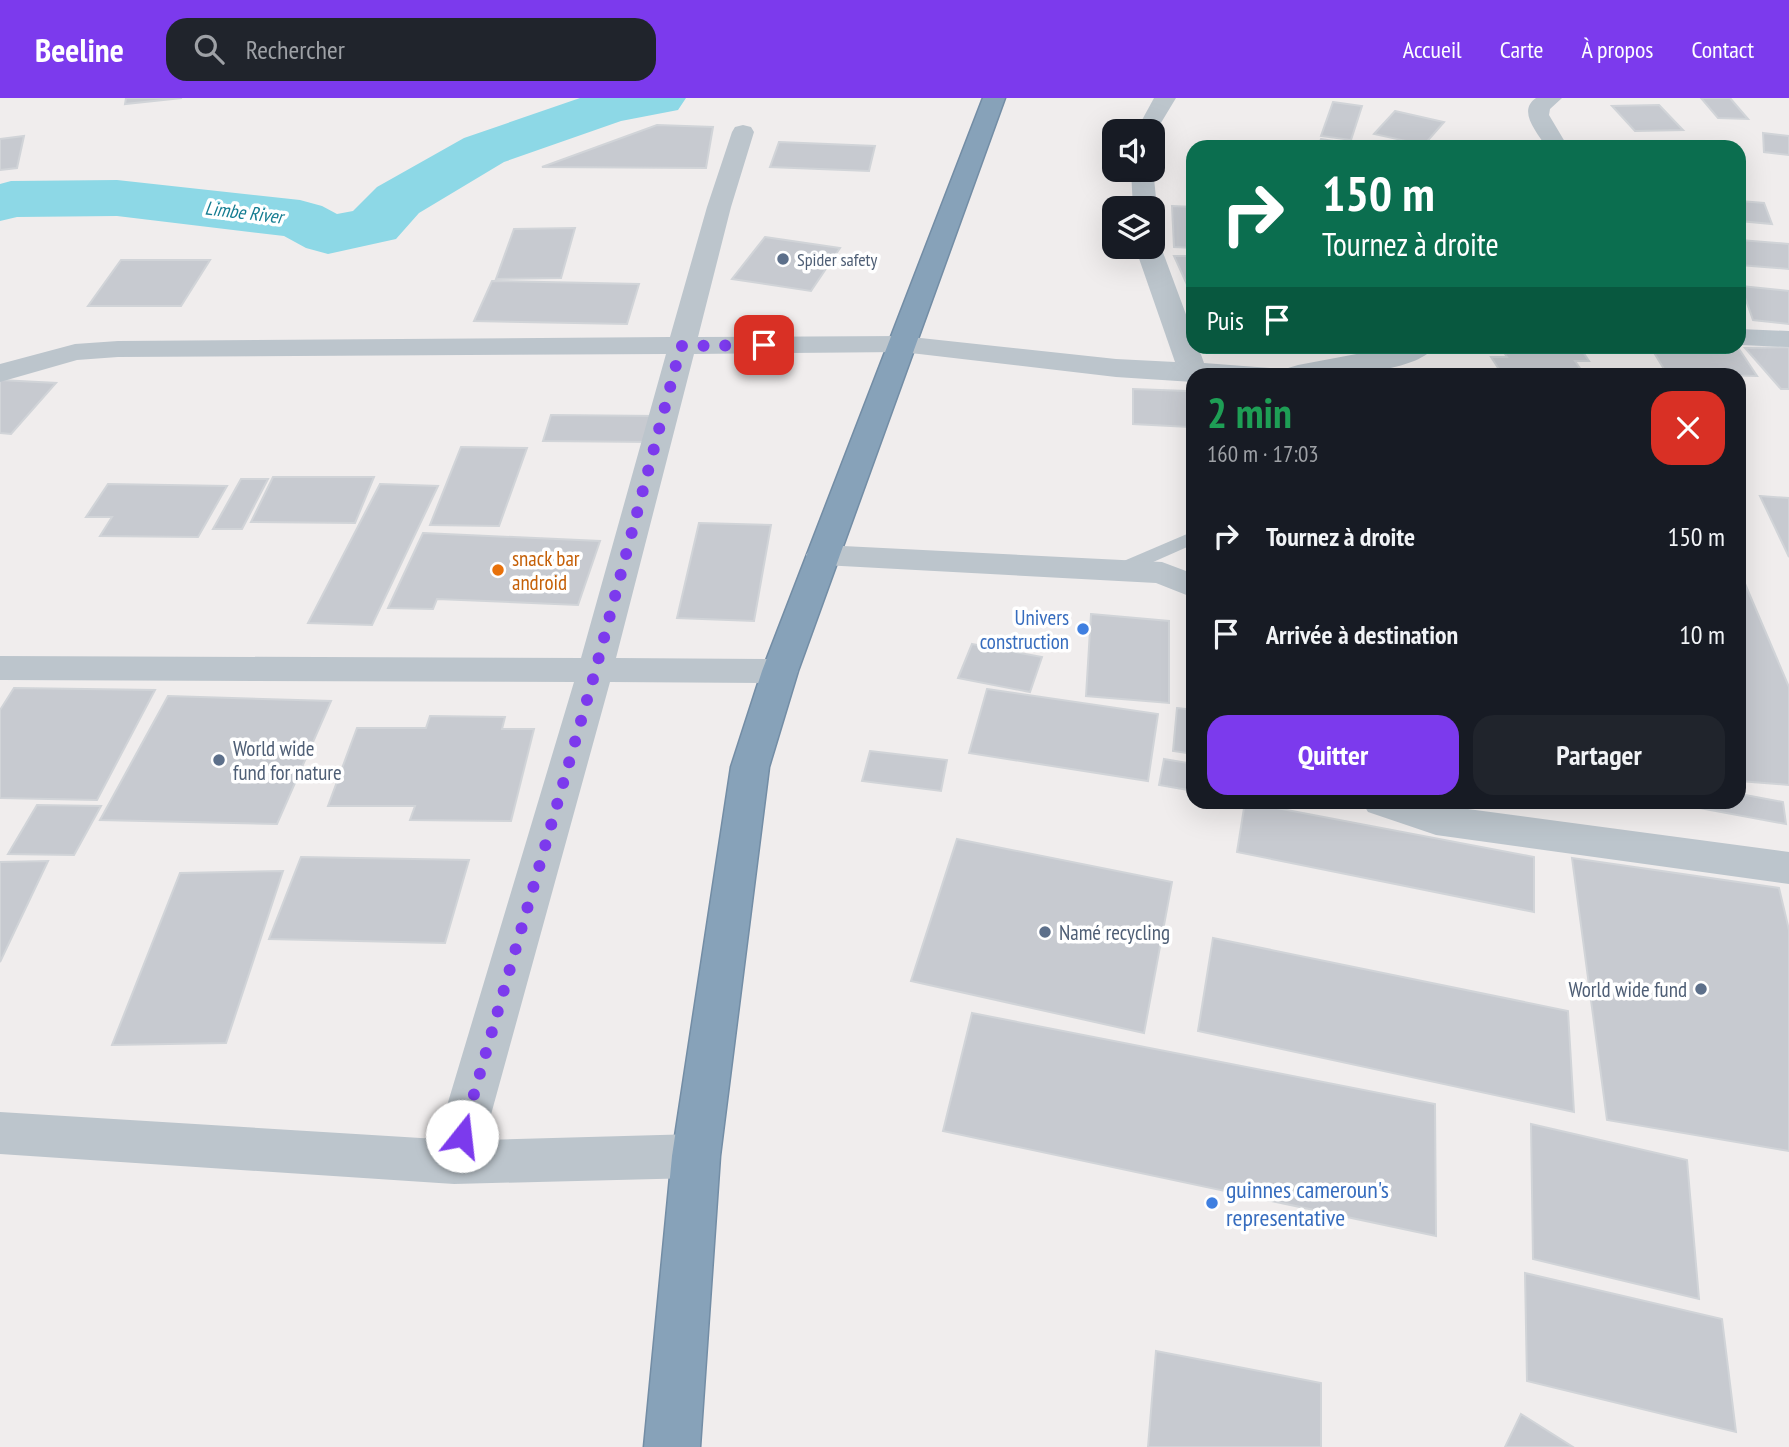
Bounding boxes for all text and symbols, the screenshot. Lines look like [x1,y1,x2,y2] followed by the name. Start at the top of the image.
[166,18,656,81] search box
[35,28,124,71] text: Beeline
[190,30,228,68] icon: search
[246,33,345,66] text: Rechercher
[1403,34,1462,65] text: Accueil
[1500,34,1543,65] text: Carte
[1581,34,1653,65] text: À propos
[1691,34,1754,65] text: Contact
[1102,119,1165,259] map controls
[1102,119,1165,182] button: sound
[1322,161,1435,225] text: 150 m
[1207,168,1298,259] icon: right
[204,195,287,229] water label: Limbe River
[1102,196,1165,259] button: layers
[1322,223,1499,265] text: Tournez à droite
[797,248,877,271] place label: Spider safety
[775,251,791,267] marker: Spider safety
[1258,301,1296,339] icon: arrive
[1207,304,1244,337] text: Puis
[734,315,794,375] pin
[745,326,783,364] icon: arrive
[1207,385,1292,440] text: 2 min
[1651,391,1725,465] button: close
[1207,439,1319,468] text: 160 m · 17:03
[1207,517,1245,555] icon: right
[1266,520,1415,553] text: Tournez à droite
[1667,520,1725,553] text: 150 m
[512,545,580,596] place label: snack bar android
[490,562,506,578] marker: snack bar android
[980,604,1069,655] place label: Univers construction
[1207,615,1245,653] icon: arrive
[1266,618,1458,651] text: Arrivée à destination
[1679,618,1725,651] text: 10 m
[1075,621,1091,637] marker: Univers construction
[1207,715,1459,795] button: Quitter
[1473,715,1725,795] button: Partager
[233,735,342,786] place label: World wide fund for nature
[211,752,227,768] marker: World wide fund for nature
[1059,919,1170,946] place label: Namé recycling
[1037,924,1053,940] marker: Namé recycling
[1568,976,1687,1003] place label: World wide fund
[1693,981,1709,997] marker: World wide fund
[425,1099,499,1173] position arrow
[1226,1174,1389,1233] place label: guinnes cameroun's representative
[1204,1195,1220,1211] marker: guinnes cameroun's representative

